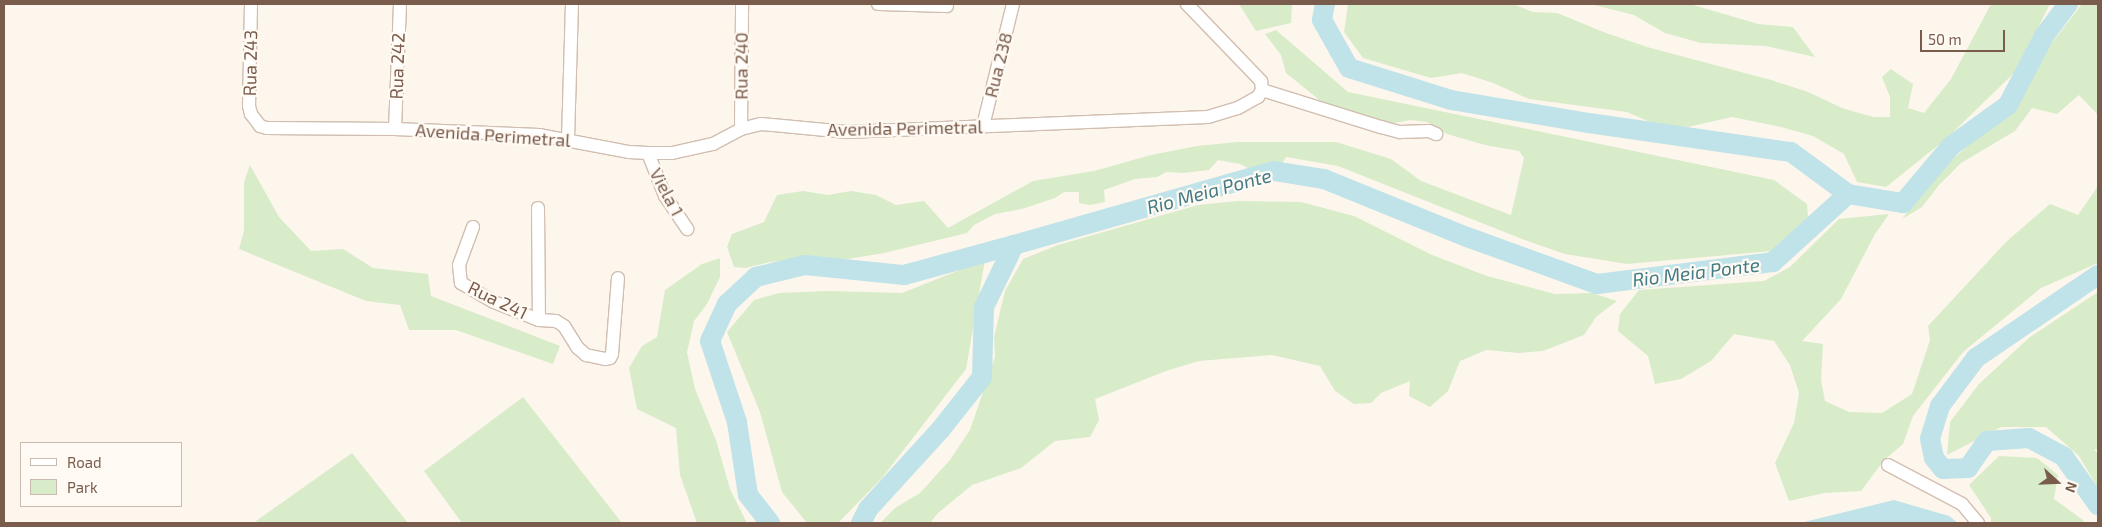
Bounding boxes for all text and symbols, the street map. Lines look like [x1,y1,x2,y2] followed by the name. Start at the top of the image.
[1922,20,2007,52] scale bar
[239,30,261,96] street label: Rua 243
[979,30,1017,100] street label: Rua 238
[1928,30,1962,48] text: 50 m
[385,32,409,100] street label: Rua 242
[730,32,752,100] street label: Rua 240
[827,116,983,140] street label: Avenida Perimetral
[415,119,571,151] street label: Avenida Perimetral
[1144,163,1274,219] water label: Rio Meia Ponte
[645,164,689,220] street label: Viela 1
[1631,253,1761,291] water label: Rio Meia Ponte
[465,276,531,324] street label: Rua 241
[20,442,182,507] legend
[67,453,102,471] text: Road
[2032,457,2082,507] north arrow
[67,478,98,496] text: Park
[2062,480,2081,495] text: N

